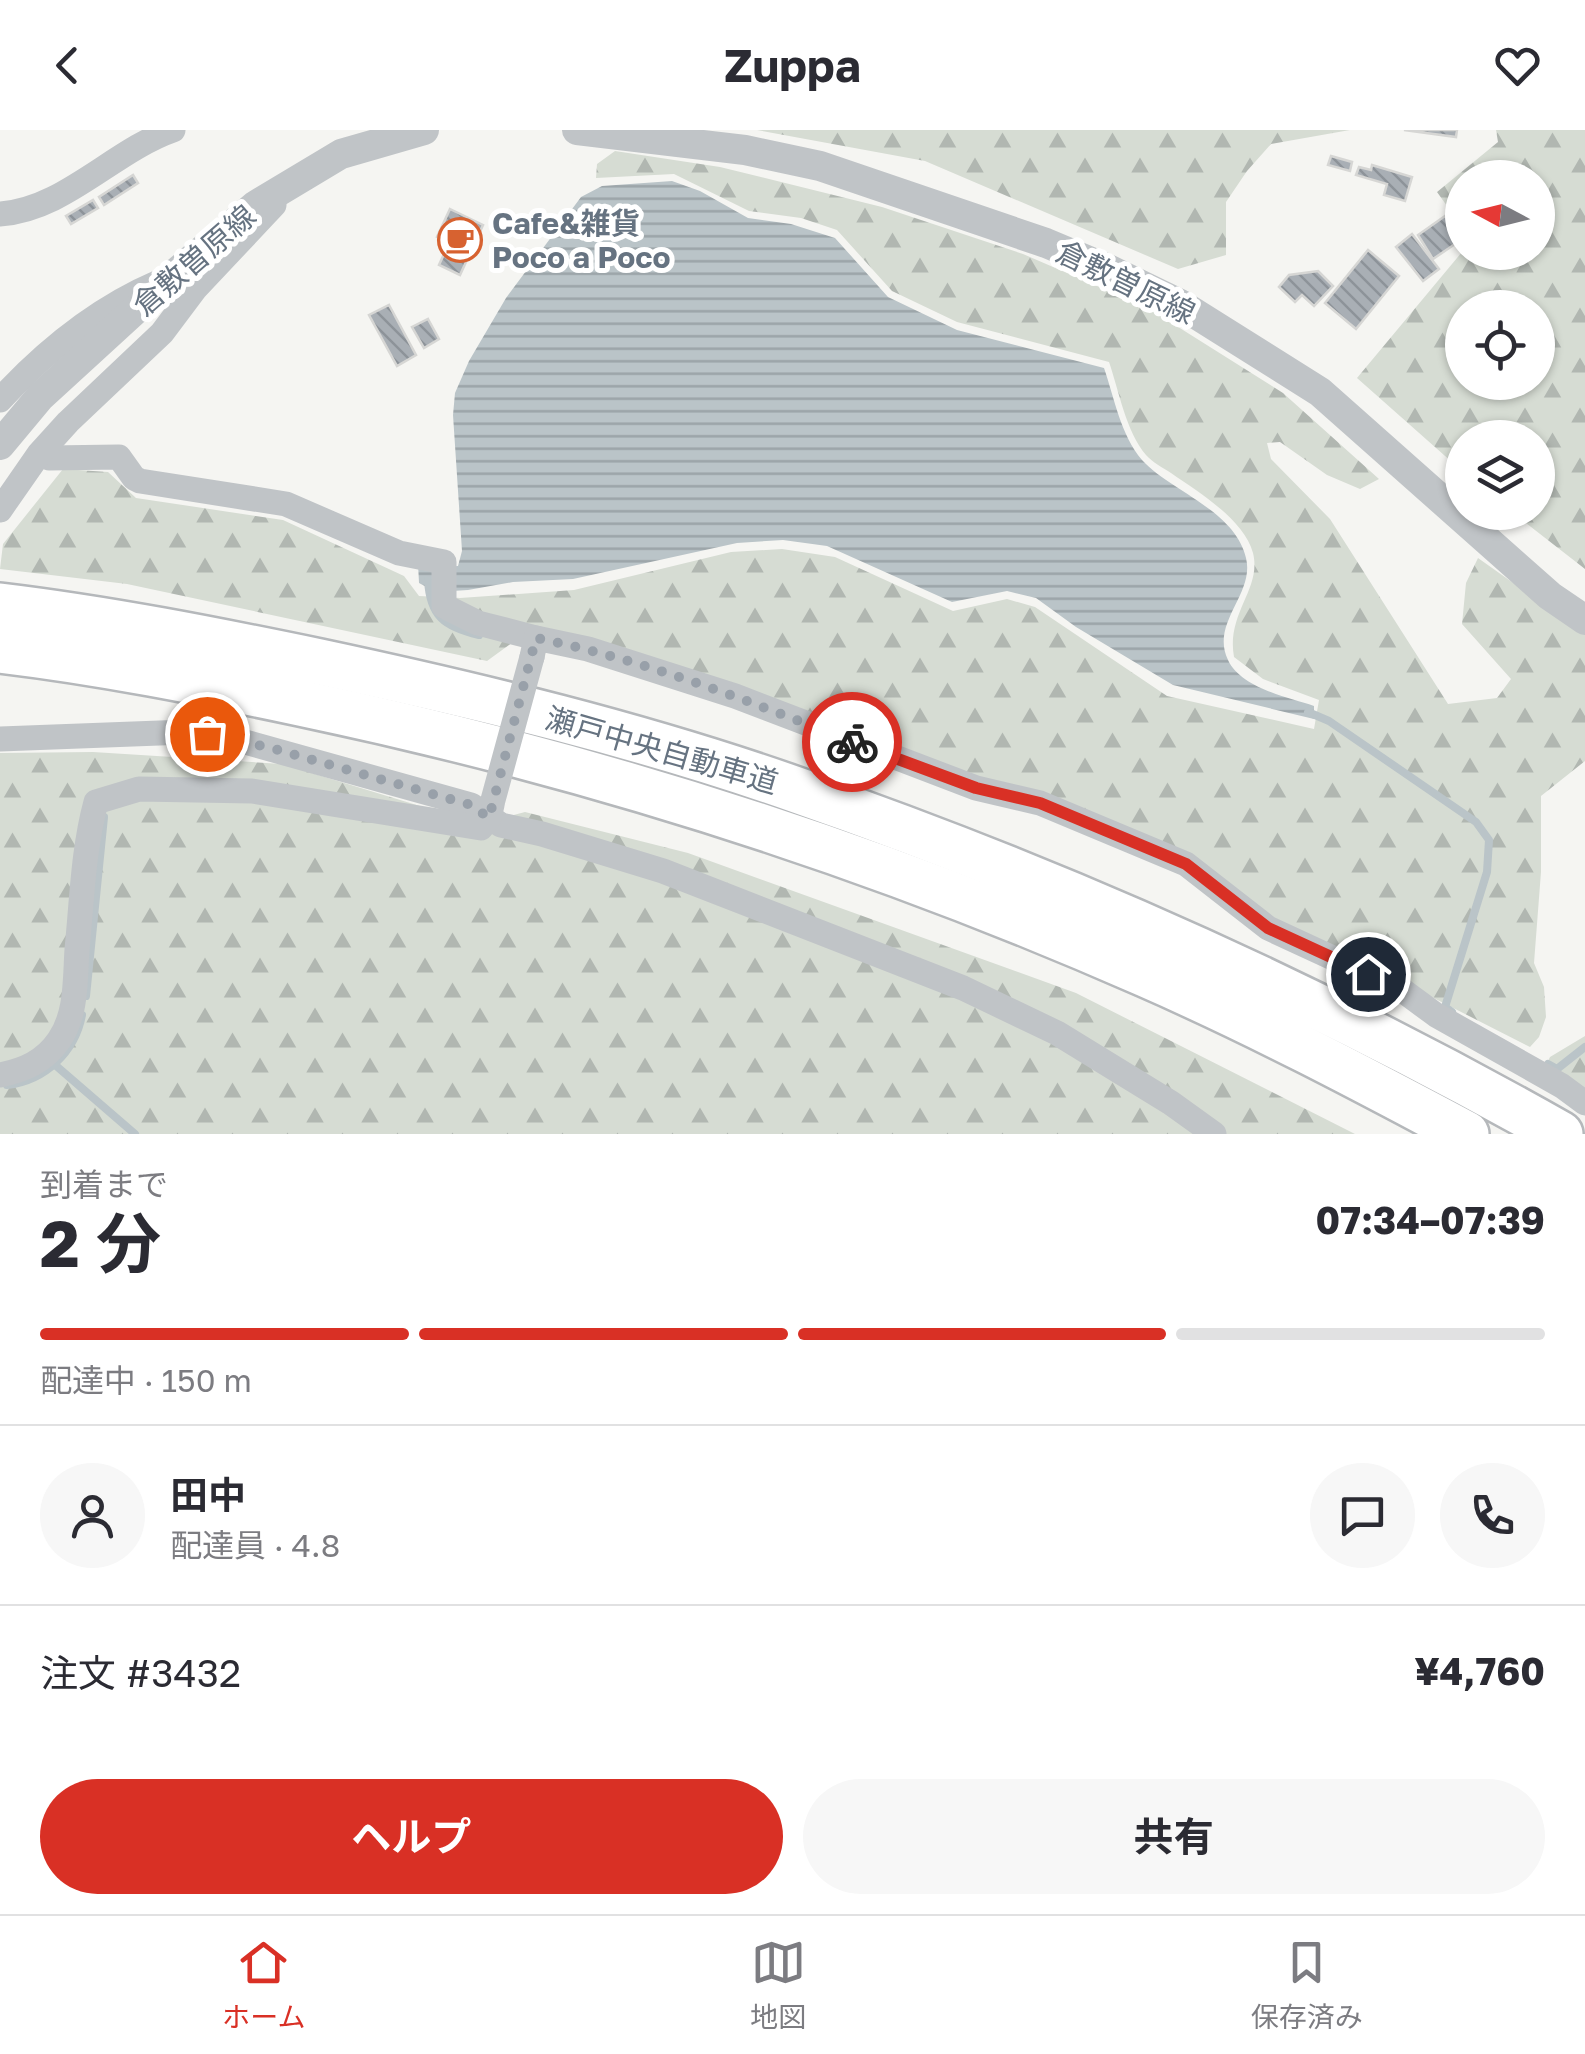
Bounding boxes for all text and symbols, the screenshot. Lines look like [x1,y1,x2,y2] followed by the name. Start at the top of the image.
[40,38,95,93] icon: back
[724,38,861,92] text: Zuppa
[1490,38,1545,93] icon: heart
[1445,160,1555,270] north arrow
[1445,160,1555,530] map controls
[126,197,262,323] street label: 倉敷曽原線
[492,205,671,275] place label: Cafe&雑貨 Poco a Poco
[437,217,483,263] cafe icon: Cafe&雑貨 Poco a Poco
[1051,233,1201,331] street label: 倉敷曽原線
[1445,290,1555,400] button: locate
[1445,420,1555,530] button: layers
[165,692,250,777] pin
[802,692,902,792] courier
[542,700,782,800] street label: 瀬戸中央自動車道
[180,707,235,762] icon: bag
[825,715,880,770] icon: bike
[1326,932,1411,1017] pin
[1341,947,1396,1002] icon: home
[40,1165,168,1203] text: 到着まで
[1315,1197,1545,1242] text: 07:34–07:39
[40,1203,161,1281] text: 2 分
[40,1361,252,1399] text: 配達中 · 150 m
[40,1463,145,1568] button: person
[1310,1463,1415,1568] button: chat
[1440,1463,1545,1568] button: phone
[170,1472,246,1517] text: 田中
[170,1526,340,1564] text: 配達員 · 4.8
[1414,1648,1545,1693] text: ¥4,760
[40,1650,241,1695] text: 注文 #3432
[40,1779,783,1894] button: ヘルプ
[803,1779,1545,1894] button: 共有
[222,1935,305,2035] tab: ホーム
[750,1935,806,2035] tab: 地図
[1251,1935,1363,2035] tab: 保存済み

